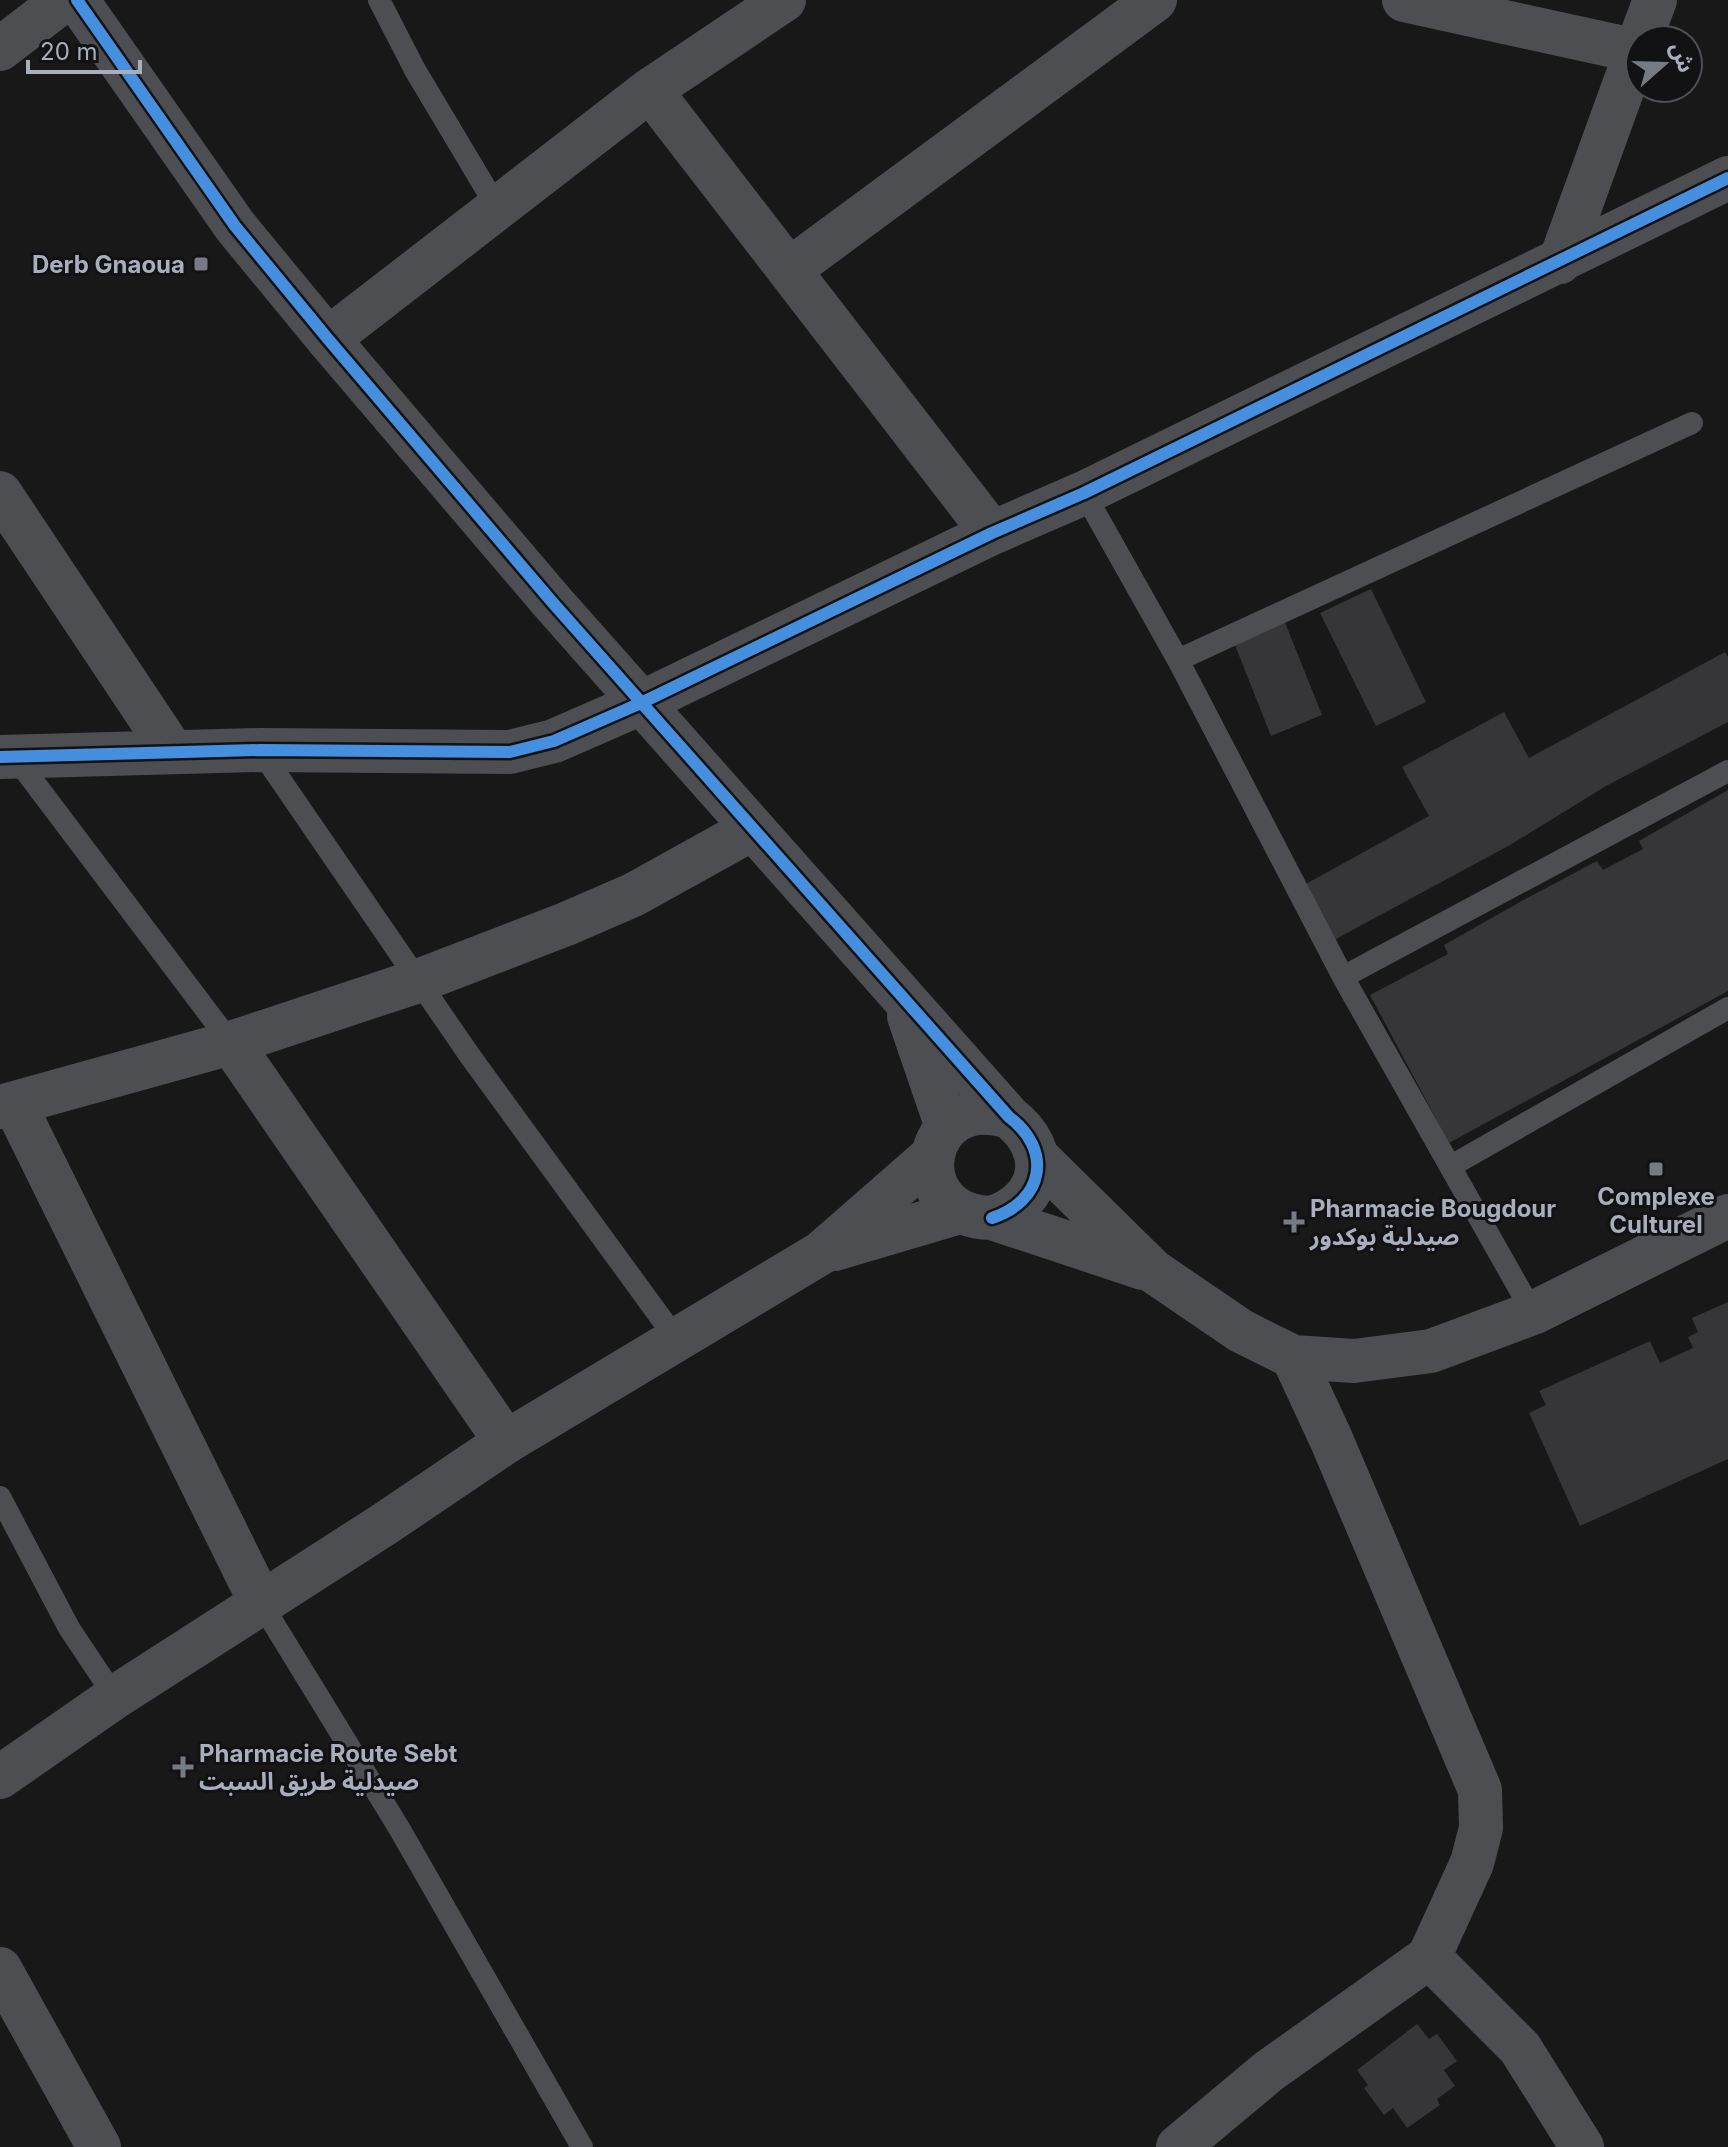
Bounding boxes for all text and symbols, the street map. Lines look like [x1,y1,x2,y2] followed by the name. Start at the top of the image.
[28,24,140,74] scale bar
[1624,24,1704,104] north arrow
[40,37,98,66] text: 20 m
[1665,39,1700,76] text: ش
[32,250,185,279] place label: Derb Gnaoua
[192,255,210,273] marker: Derb Gnaoua
[1647,1160,1665,1178] marker: Complexe Culturel
[1597,1182,1715,1239] place label: Complexe Culturel
[1309,1194,1556,1251] place label: Pharmacie Bougdour صيدلية بوكدور
[1285,1213,1303,1231] marker: Pharmacie Bougdour صيدلية بوكدور
[199,1739,458,1797] place label: Pharmacie Route Sebt صيدلية طريق السبت
[174,1758,192,1776] marker: Pharmacie Route Sebt صيدلية طريق السبت

